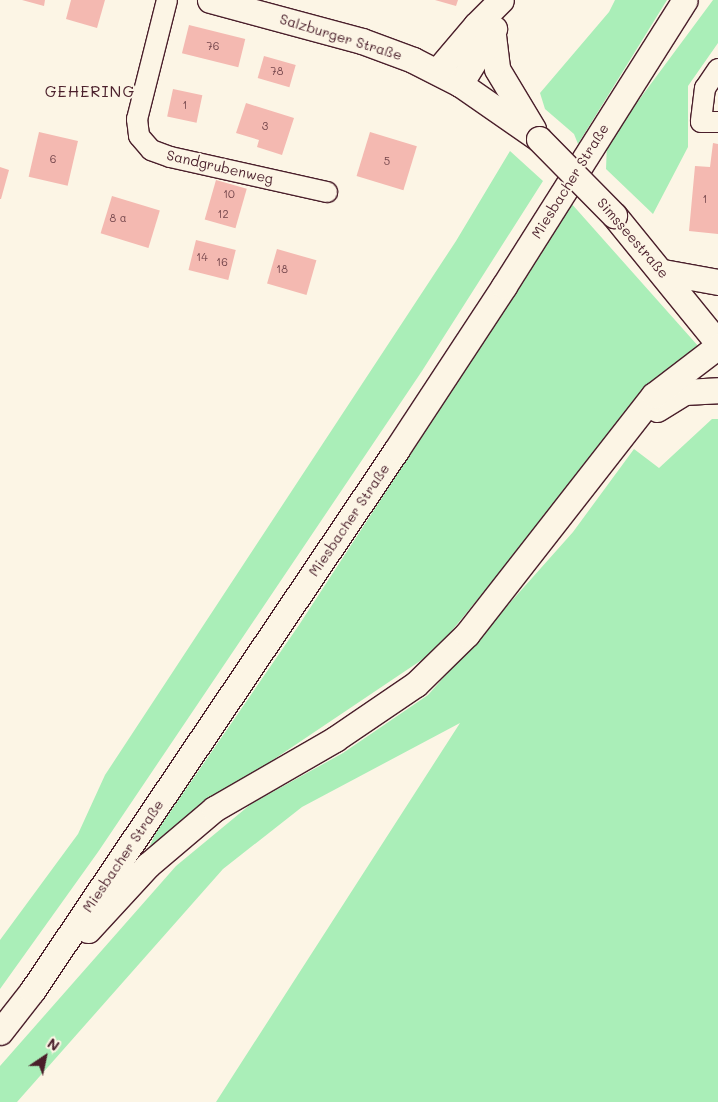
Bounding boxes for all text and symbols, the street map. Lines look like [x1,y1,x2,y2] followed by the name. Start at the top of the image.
[278,10,404,64] street label: Salzburger Straße
[207,39,219,53] house number: 76
[271,64,283,78] house number: 78
[44,81,136,101] district label: GEHERING
[183,98,187,112] house number: 1
[262,119,268,133] house number: 3
[528,120,612,242] street label: Miesbacher Straße
[165,147,275,187] street label: Sandgrubenweg
[50,152,56,166] house number: 6
[384,154,390,168] house number: 5
[223,187,235,201] house number: 10
[703,192,707,206] house number: 1
[594,195,672,281] street label: Simsseestraße
[217,207,229,221] house number: 12
[109,211,127,225] house number: 8 a
[196,250,208,264] house number: 14
[216,255,228,269] house number: 16
[276,262,288,276] house number: 18
[305,461,393,579] street label: Miesbacher Straße
[79,797,167,915] street label: Miesbacher Straße
[20,1032,70,1082] north arrow
[44,1033,63,1055] text: N

